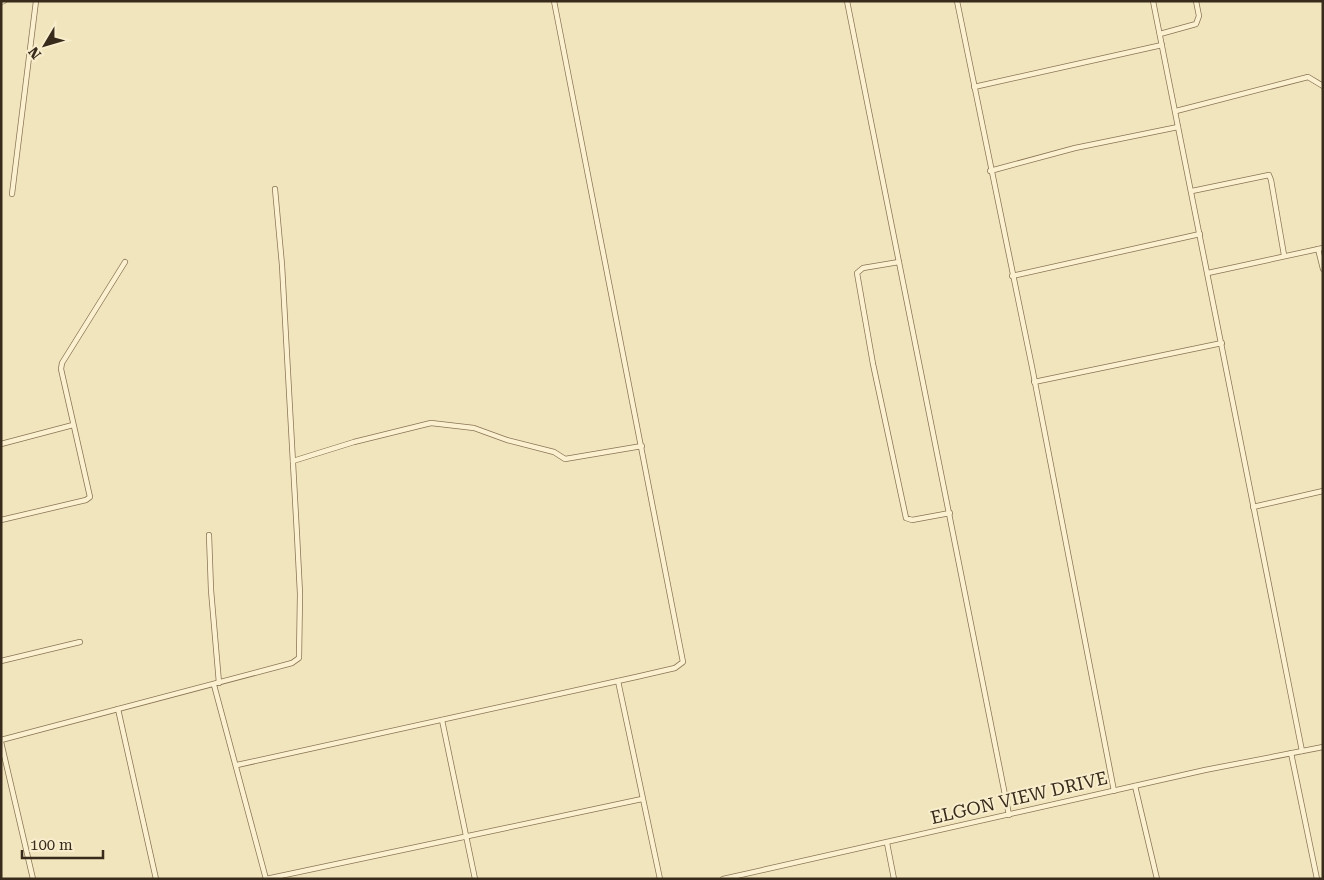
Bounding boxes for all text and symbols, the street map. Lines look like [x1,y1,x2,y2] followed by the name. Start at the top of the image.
[20,20,70,70] north arrow
[25,44,44,62] text: N
[928,767,1109,828] street label: ELGON VIEW DRIVE
[22,828,104,860] scale bar
[30,836,73,854] text: 100 m

